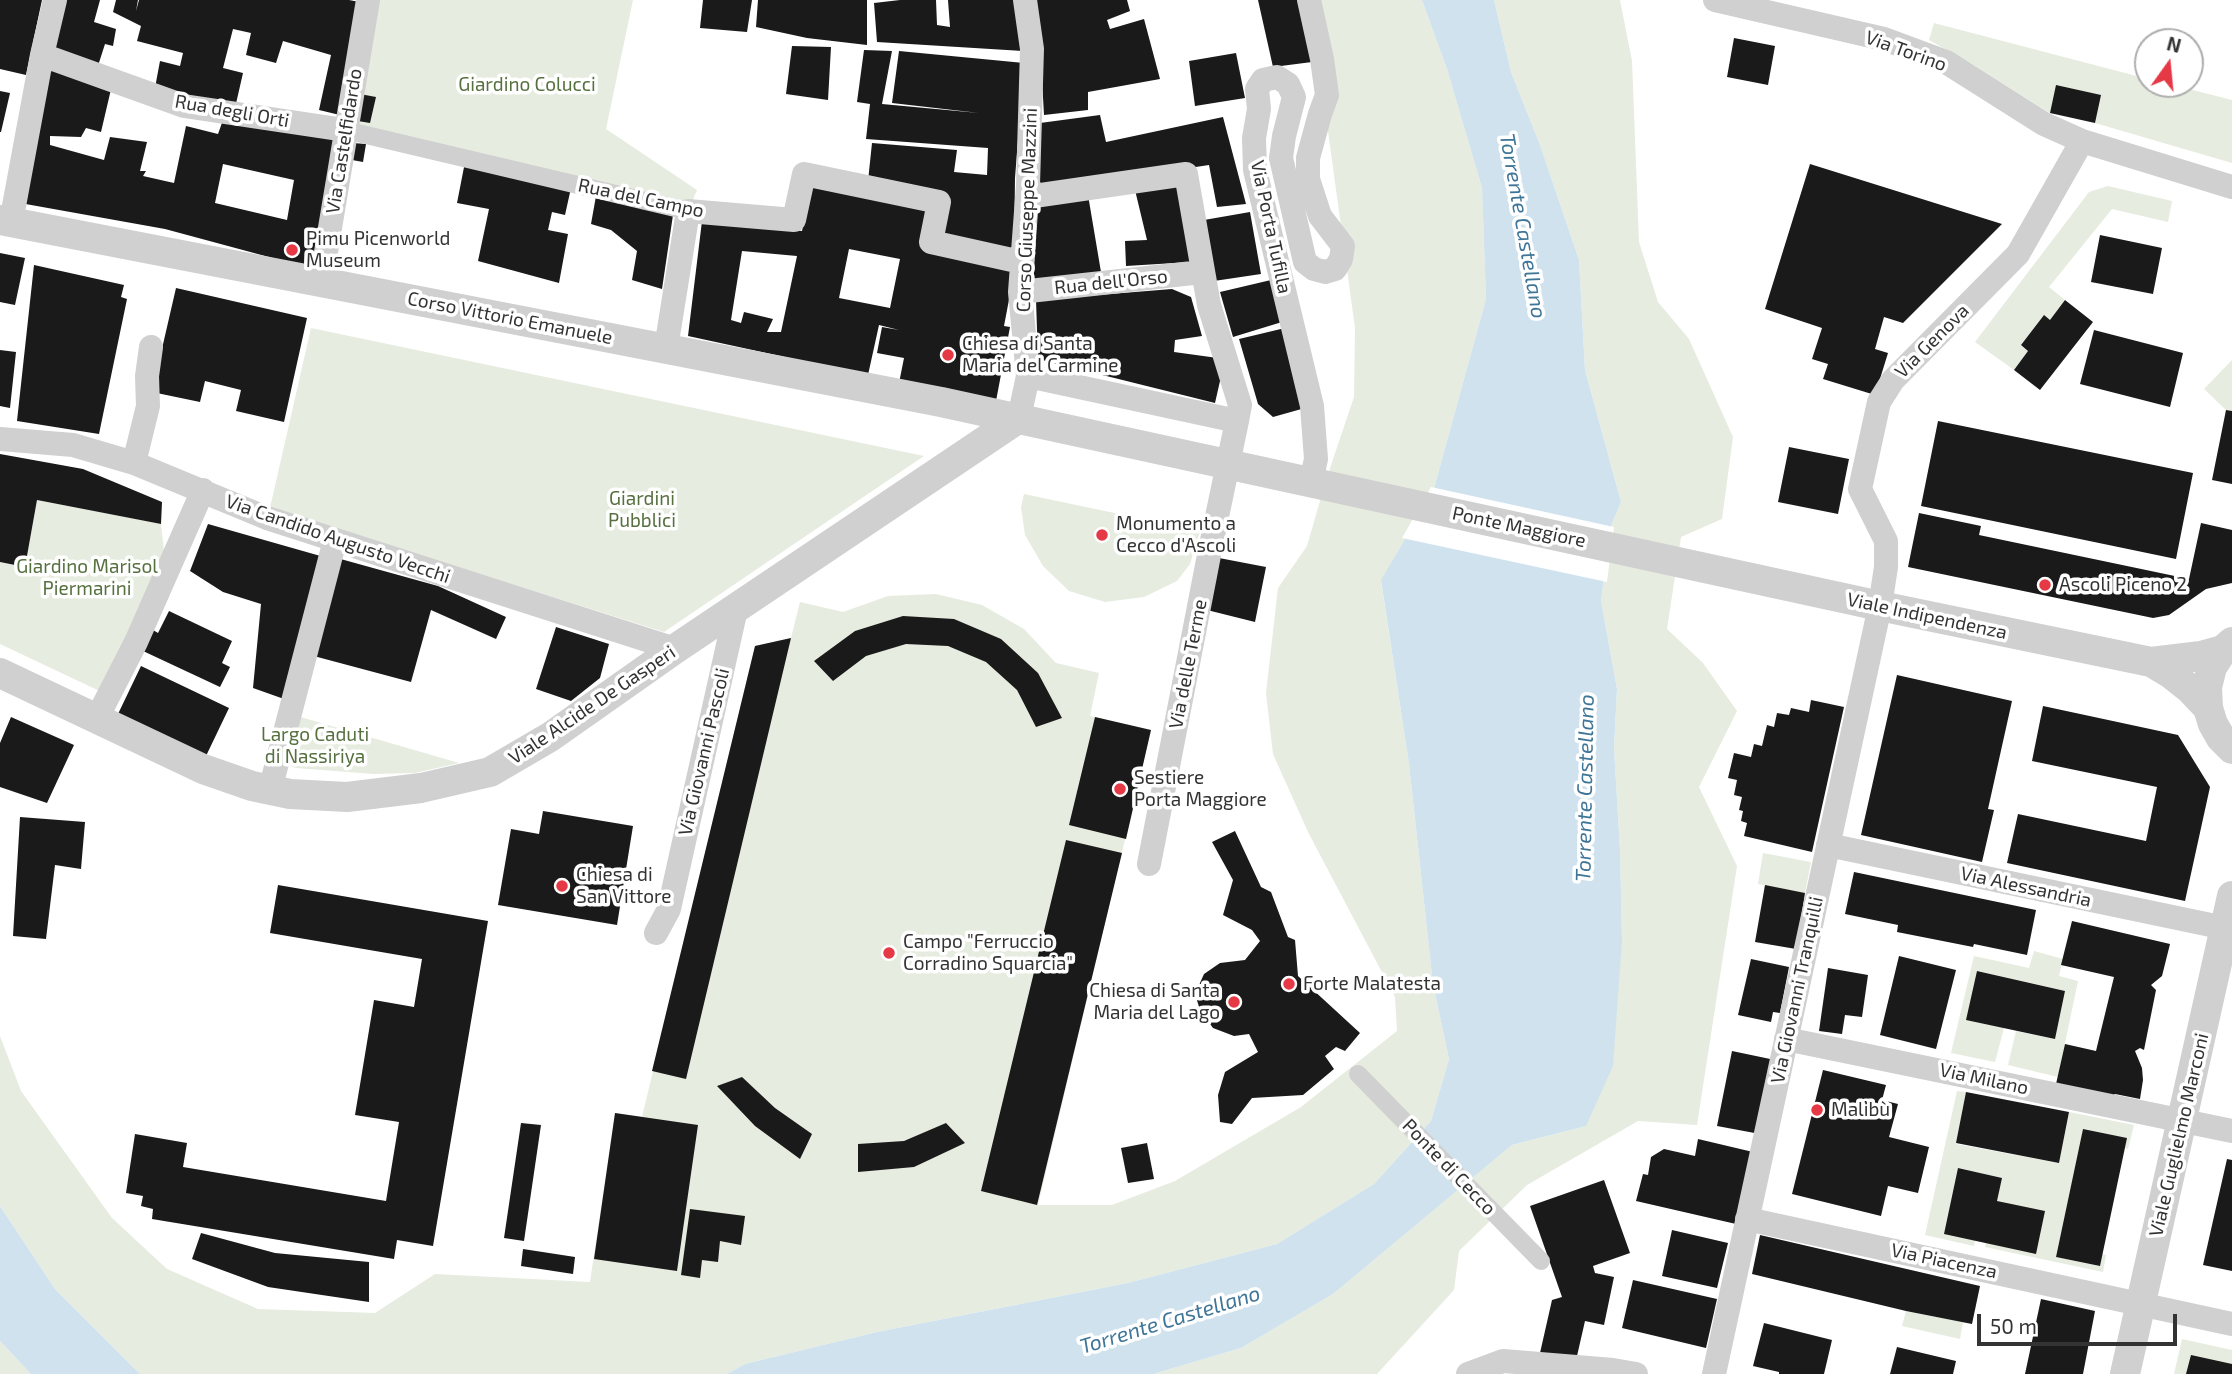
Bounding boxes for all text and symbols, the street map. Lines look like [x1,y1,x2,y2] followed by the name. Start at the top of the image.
[1862,26,1950,76] street label: Via Torino
[2134,28,2204,98] north arrow
[2164,31,2184,57] text: N
[321,67,367,215] street label: Via Castelfidardo
[458,74,596,96] park label: Giardino Colucci
[173,90,291,132] street label: Rua degli Orti
[1012,107,1042,313] street label: Corso Giuseppe Mazzini
[1494,132,1552,320] water label: Torrente Castellano
[1246,158,1296,296] street label: Via Porta Tufilla
[576,174,706,222] street label: Rua del Campo
[306,228,450,272] place label: Pimu Picenworld Museum
[284,242,300,258] marker: Pimu Picenworld Museum
[1053,265,1169,299] street label: Rua dell'Orso
[406,287,614,349] street label: Corso Vittorio Emanuele
[1890,299,1974,383] street label: Via Genova
[962,333,1119,377] place label: Chiesa di Santa Maria del Carmine
[940,347,956,363] marker: Chiesa di Santa Maria del Carmine
[608,488,676,532] park label: Giardini Pubblici
[223,490,453,588] street label: Via Candido Augusto Vecchi
[1450,502,1588,552] street label: Ponte Maggiore
[1116,513,1236,557] place label: Monumento a Cecco d'Ascoli
[1094,527,1110,543] marker: Monumento a Cecco d'Ascoli
[16,556,158,600] park label: Giardino Marisol Piermarini
[2059,574,2187,596] place label: Ascoli Piceno 2
[2037,577,2053,593] marker: Ascoli Piceno 2
[1845,588,2009,644] street label: Viale Indipendenza
[1164,597,1212,731] street label: Via delle Terme
[504,641,680,769] street label: Viale Alcide De Gasperi
[674,666,734,838] street label: Via Giovanni Pascoli
[1571,694,1599,882] water label: Torrente Castellano
[261,724,369,768] park label: Largo Caduti di Nassiriya
[1134,767,1267,811] place label: Sestiere Porta Maggiore
[1112,781,1128,797] marker: Sestiere Porta Maggiore
[1959,862,2093,912] street label: Via Alessandria
[576,864,671,908] place label: Chiesa di San Vittore
[554,878,570,894] marker: Chiesa di San Vittore
[1766,894,1828,1086] street label: Via Giovanni Tranquilli
[903,931,1073,975] place label: Campo "Ferruccio Corradino Squarcia"
[881,945,897,961] marker: Campo "Ferruccio Corradino Squarcia"
[1303,973,1441,995] place label: Forte Malatesta
[1281,976,1297,992] marker: Forte Malatesta
[1089,980,1220,1024] place label: Chiesa di Santa Maria del Lago
[1226,994,1242,1010] marker: Chiesa di Santa Maria del Lago
[2144,1031,2214,1239] street label: Viale Guglielmo Marconi
[1938,1058,2030,1100] street label: Via Milano
[1831,1099,1890,1121] place label: Malibù
[1809,1102,1825,1118] marker: Malibù
[1398,1114,1500,1220] street label: Ponte di Cecco
[1889,1239,1999,1283] street label: Via Piacenza
[1077,1281,1263,1359] water label: Torrente Castellano
[1980,1300,2180,1344] scale bar
[1990,1313,2037,1338] text: 50 m

